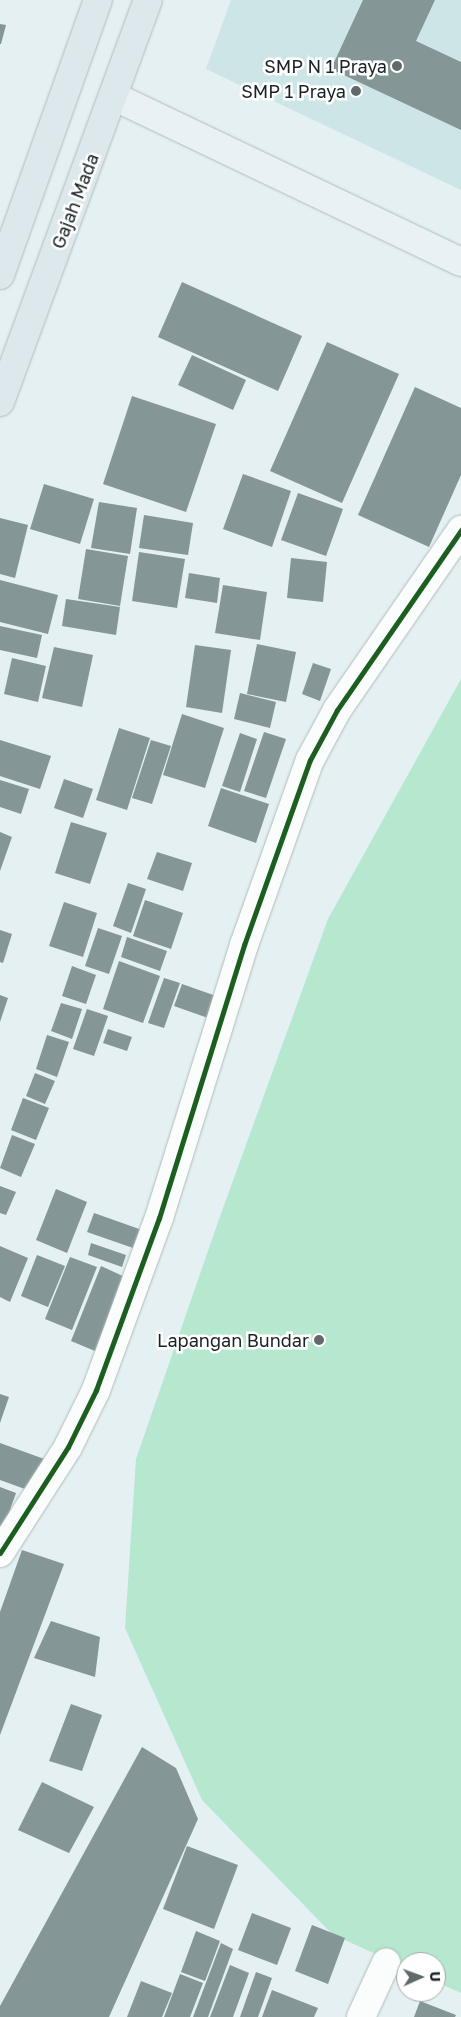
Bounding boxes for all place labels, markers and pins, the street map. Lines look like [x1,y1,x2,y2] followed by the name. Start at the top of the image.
[264,55,387,77] place label: SMP N 1 Praya
[391,60,403,72] marker: SMP N 1 Praya
[241,80,346,102] place label: SMP 1 Praya
[350,85,362,97] marker: SMP 1 Praya
[157,1329,309,1351] place label: Lapangan Bundar
[313,1334,325,1346] marker: Lapangan Bundar

